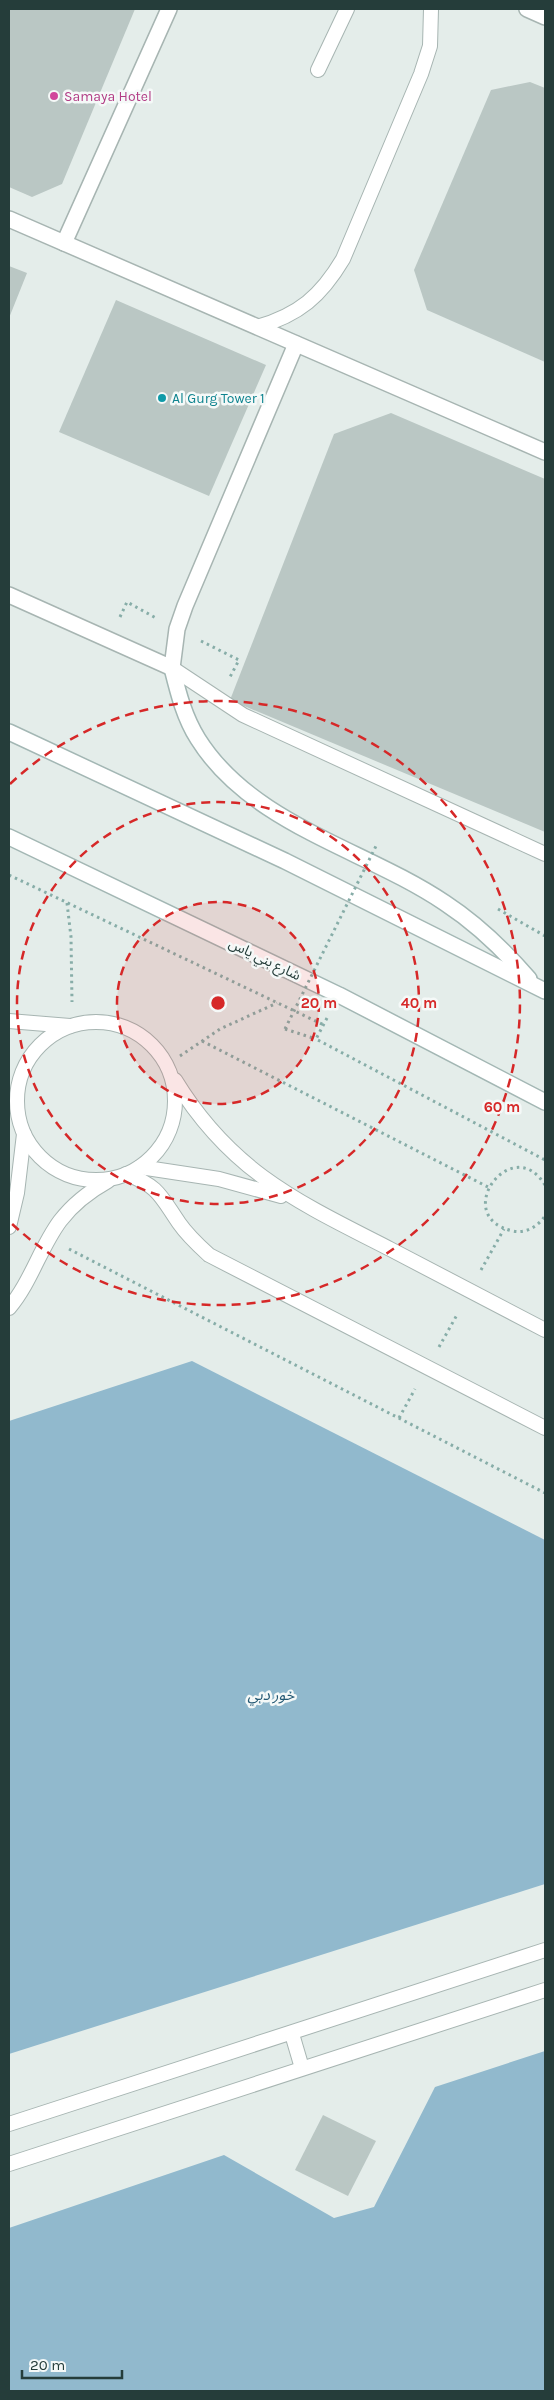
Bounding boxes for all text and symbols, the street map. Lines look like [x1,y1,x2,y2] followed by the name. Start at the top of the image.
[64,88,152,105] place label: Samaya Hotel
[48,90,60,102] marker: Samaya Hotel
[172,390,265,407] place label: Al Gurg Tower 1
[156,392,168,404] marker: Al Gurg Tower 1
[225,935,304,986] street label: شارع بني ياس
[209,994,227,1012] centre of rings
[301,994,337,1012] text: 20 m
[401,994,437,1012] text: 40 m
[484,1098,520,1116] text: 60 m
[248,1686,295,1706] water label: خور دبي
[22,2348,122,2380] scale bar
[30,2356,65,2374] text: 20 m

